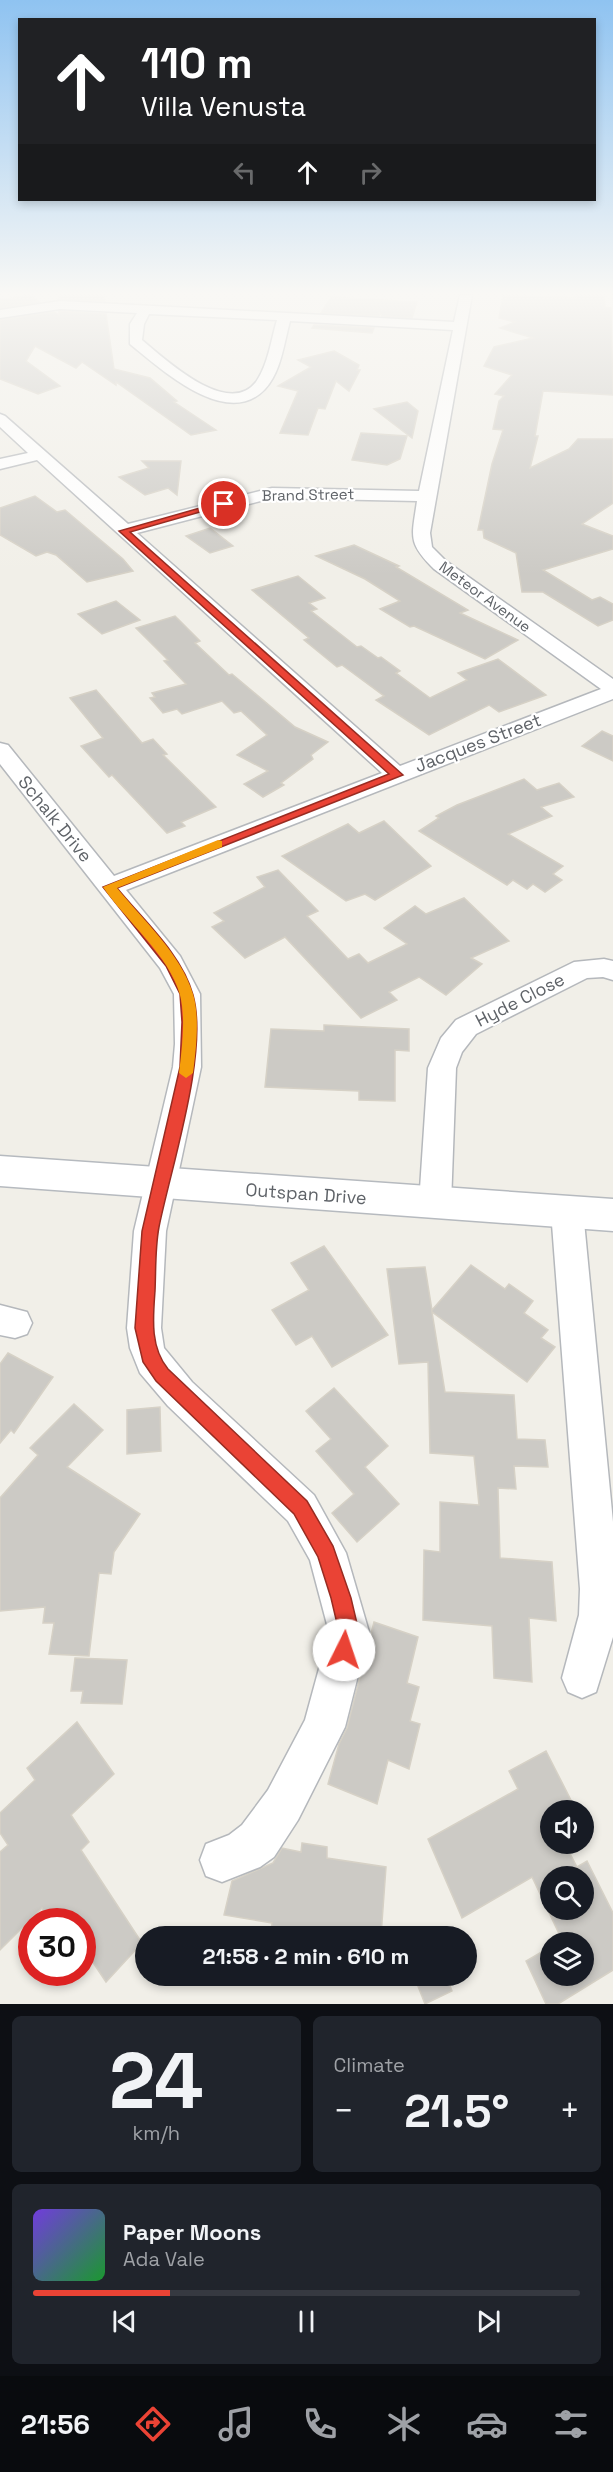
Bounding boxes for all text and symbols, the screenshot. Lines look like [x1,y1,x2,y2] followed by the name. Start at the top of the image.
[141,37,253,90] text: 110 m
[42,42,120,120] icon: ahead
[141,89,306,124] text: Villa Venusta
[228,156,261,189] icon: left
[291,156,324,189] icon: ahead
[354,156,387,189] icon: right
[198,478,249,529] pin
[262,484,354,505] street label: Brand Street
[207,487,240,520] icon: arrive
[436,557,535,636] street label: Meteor Avenue
[411,708,544,777] street label: Jacques Street
[13,771,97,867] street label: Schalk Drive
[471,967,568,1032] street label: Hyde Close
[245,1178,367,1209] street label: Outspan Drive
[312,1618,376,1682] position arrow
[540,1800,594,1986] map controls
[540,1800,594,1854] button: sound
[540,1866,594,1920] button: search
[18,1908,96,1986] speed limit sign: 30
[540,1932,594,1986] button: layers
[203,1942,409,1970] text: 21:58 · 2 min · 610 m
[109,2031,204,2131] text: 24
[334,2052,405,2078] text: Climate
[404,2083,509,2140] text: 21.5°
[334,2090,354,2132] text: −
[560,2090,580,2132] text: +
[132,2120,180,2146] text: km/h
[123,2218,261,2246] text: Paper Moons
[123,2246,205,2272] text: Ada Vale
[108,2305,141,2338] icon: previous
[290,2305,323,2338] icon: pause
[472,2305,505,2338] icon: next
[132,2403,174,2445] icon: directions
[215,2403,257,2445] icon: music
[299,2403,341,2445] icon: phone
[383,2403,425,2445] icon: climate
[466,2403,508,2445] icon: car
[550,2403,592,2445] icon: filters
[21,2407,90,2442] text: 21:56

